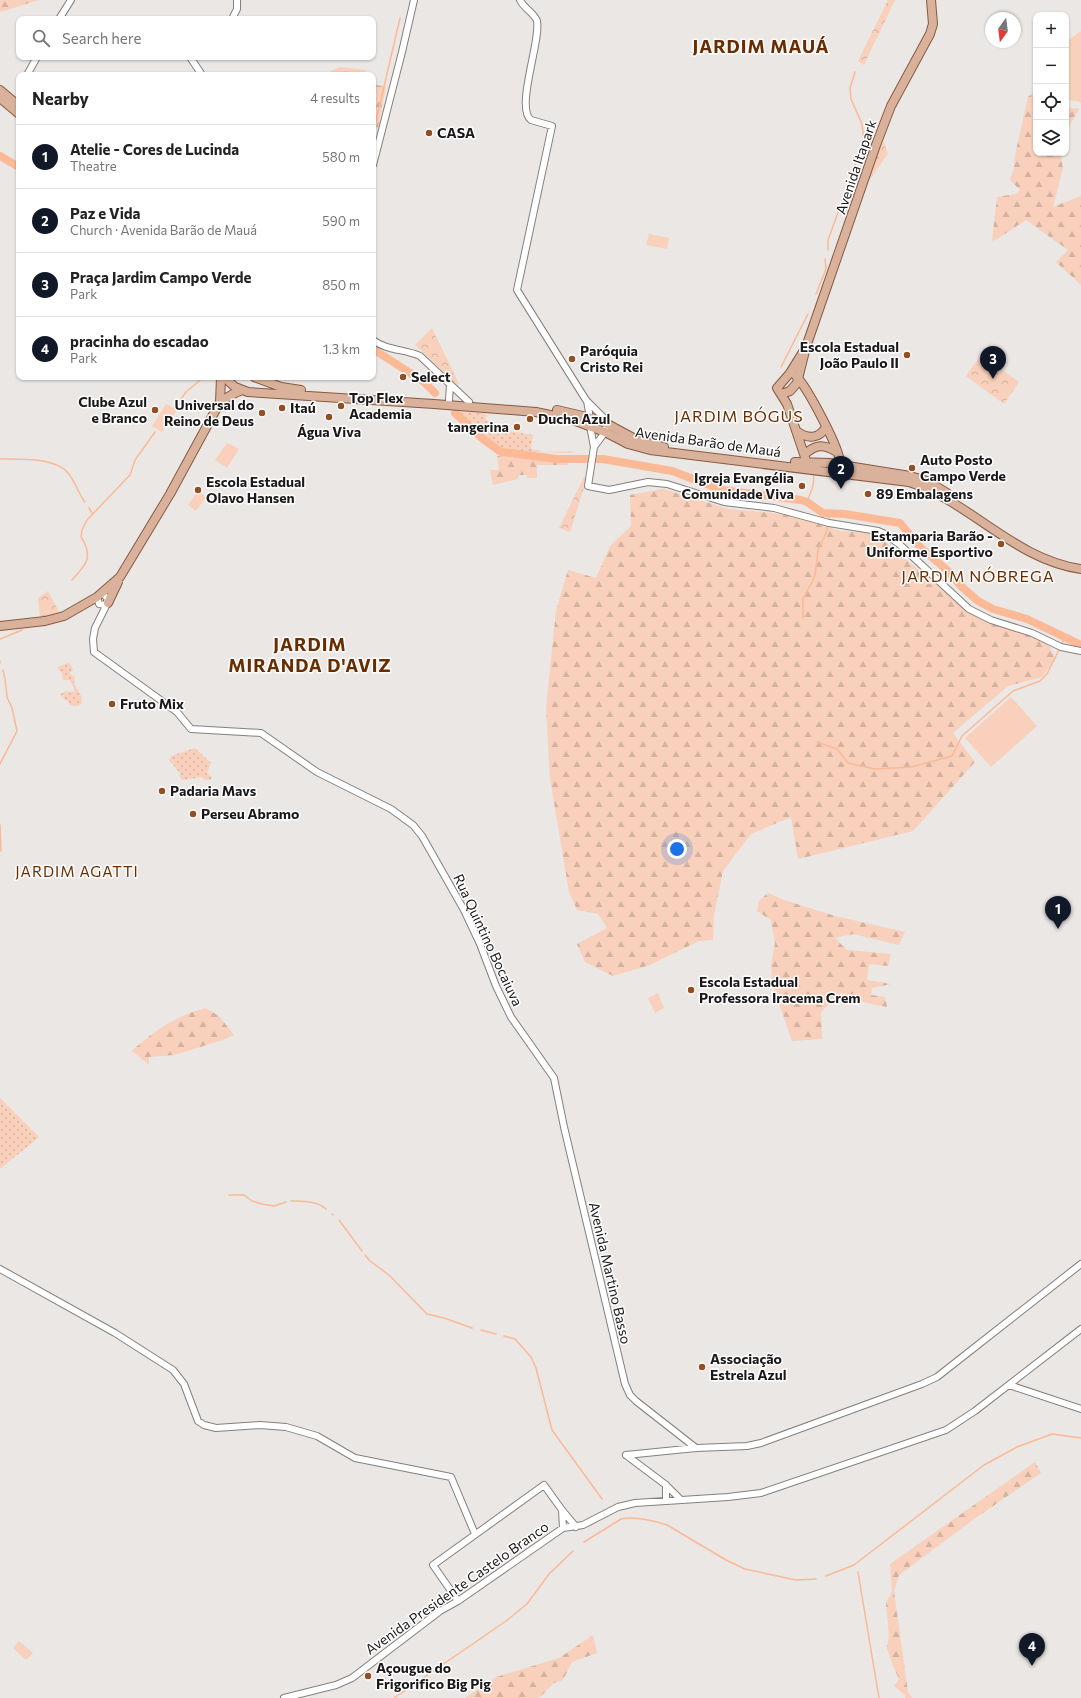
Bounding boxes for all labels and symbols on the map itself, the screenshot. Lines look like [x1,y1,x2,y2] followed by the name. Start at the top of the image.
[985,12,1021,48] north arrow
[692,35,830,57] district label: JARDIM MAUÁ
[831,117,880,216] street label: Avenida Itapark
[437,124,475,141] place label: CASA
[424,128,434,138] marker: CASA
[800,338,899,371] place label: Escola Estadual João Paulo II
[580,342,643,375] place label: Paróquia Cristo Rei
[980,346,1006,379] pin: 3
[902,350,912,360] marker: Escola Estadual João Paulo II
[567,354,577,364] marker: Paróquia Cristo Rei
[411,368,451,385] place label: Select
[398,372,408,382] marker: Select
[349,389,412,422] place label: Top Flex Academia
[78,393,147,426] place label: Clube Azul e Branco
[164,396,254,429] place label: Universal do Reino de Deus
[290,399,316,416] place label: Itaú
[336,401,346,411] marker: Top Flex Academia
[277,403,287,413] marker: Itaú
[150,405,160,415] marker: Clube Azul e Branco
[674,406,804,425] district label: JARDIM BÓGUS
[257,408,267,418] marker: Universal do Reino de Deus
[538,410,610,427] place label: Ducha Azul
[324,412,334,422] marker: Água Viva
[525,414,535,424] marker: Ducha Azul
[448,418,509,435] place label: tangerina
[512,422,522,432] marker: tangerina
[297,423,361,440] place label: Água Viva
[634,423,782,460] street label: Avenida Barão de Mauá
[920,451,1006,484] place label: Auto Posto Campo Verde
[828,456,854,489] pin: 2
[907,463,917,473] marker: Auto Posto Campo Verde
[681,469,794,502] place label: Igreja Evangélia Comunidade Viva
[206,473,305,506] place label: Escola Estadual Olavo Hansen
[797,481,807,491] marker: Igreja Evangélia Comunidade Viva
[193,485,203,495] marker: Escola Estadual Olavo Hansen
[876,485,973,502] place label: 89 Embalagens
[863,489,873,499] marker: 89 Embalagens
[866,527,993,560] place label: Estamparia Barão - Uniforme Esportivo
[996,539,1006,549] marker: Estamparia Barão - Uniforme Esportivo
[901,566,1055,585] district label: JARDIM NÓBREGA
[228,633,392,676] district label: JARDIM MIRANDA D'AVIZ
[120,695,184,712] place label: Fruto Mix
[107,699,117,709] marker: Fruto Mix
[170,782,257,799] place label: Padaria Mavs
[157,786,167,796] marker: Padaria Mavs
[201,805,299,822] place label: Perseu Abramo
[188,809,198,819] marker: Perseu Abramo
[667,839,687,859] your location
[15,862,139,880] district label: JARDIM AGATTI
[450,871,527,1009] street label: Rua Quintino Bocaiuva
[1045,896,1071,929] pin: 1
[699,973,860,1006] place label: Escola Estadual Professora Iracema Crem
[686,985,696,995] marker: Escola Estadual Professora Iracema Crem
[586,1200,635,1346] street label: Avenida Martino Basso
[710,1350,787,1383] place label: Associação Estrela Azul
[697,1362,707,1372] marker: Associação Estrela Azul
[362,1518,552,1658] street label: Avenida Presidente Castelo Branco
[1019,1633,1045,1666] pin: 4
[376,1659,491,1692] place label: Açougue do Frigorifico Big Pig
[363,1671,373,1681] marker: Açougue do Frigorifico Big Pig

